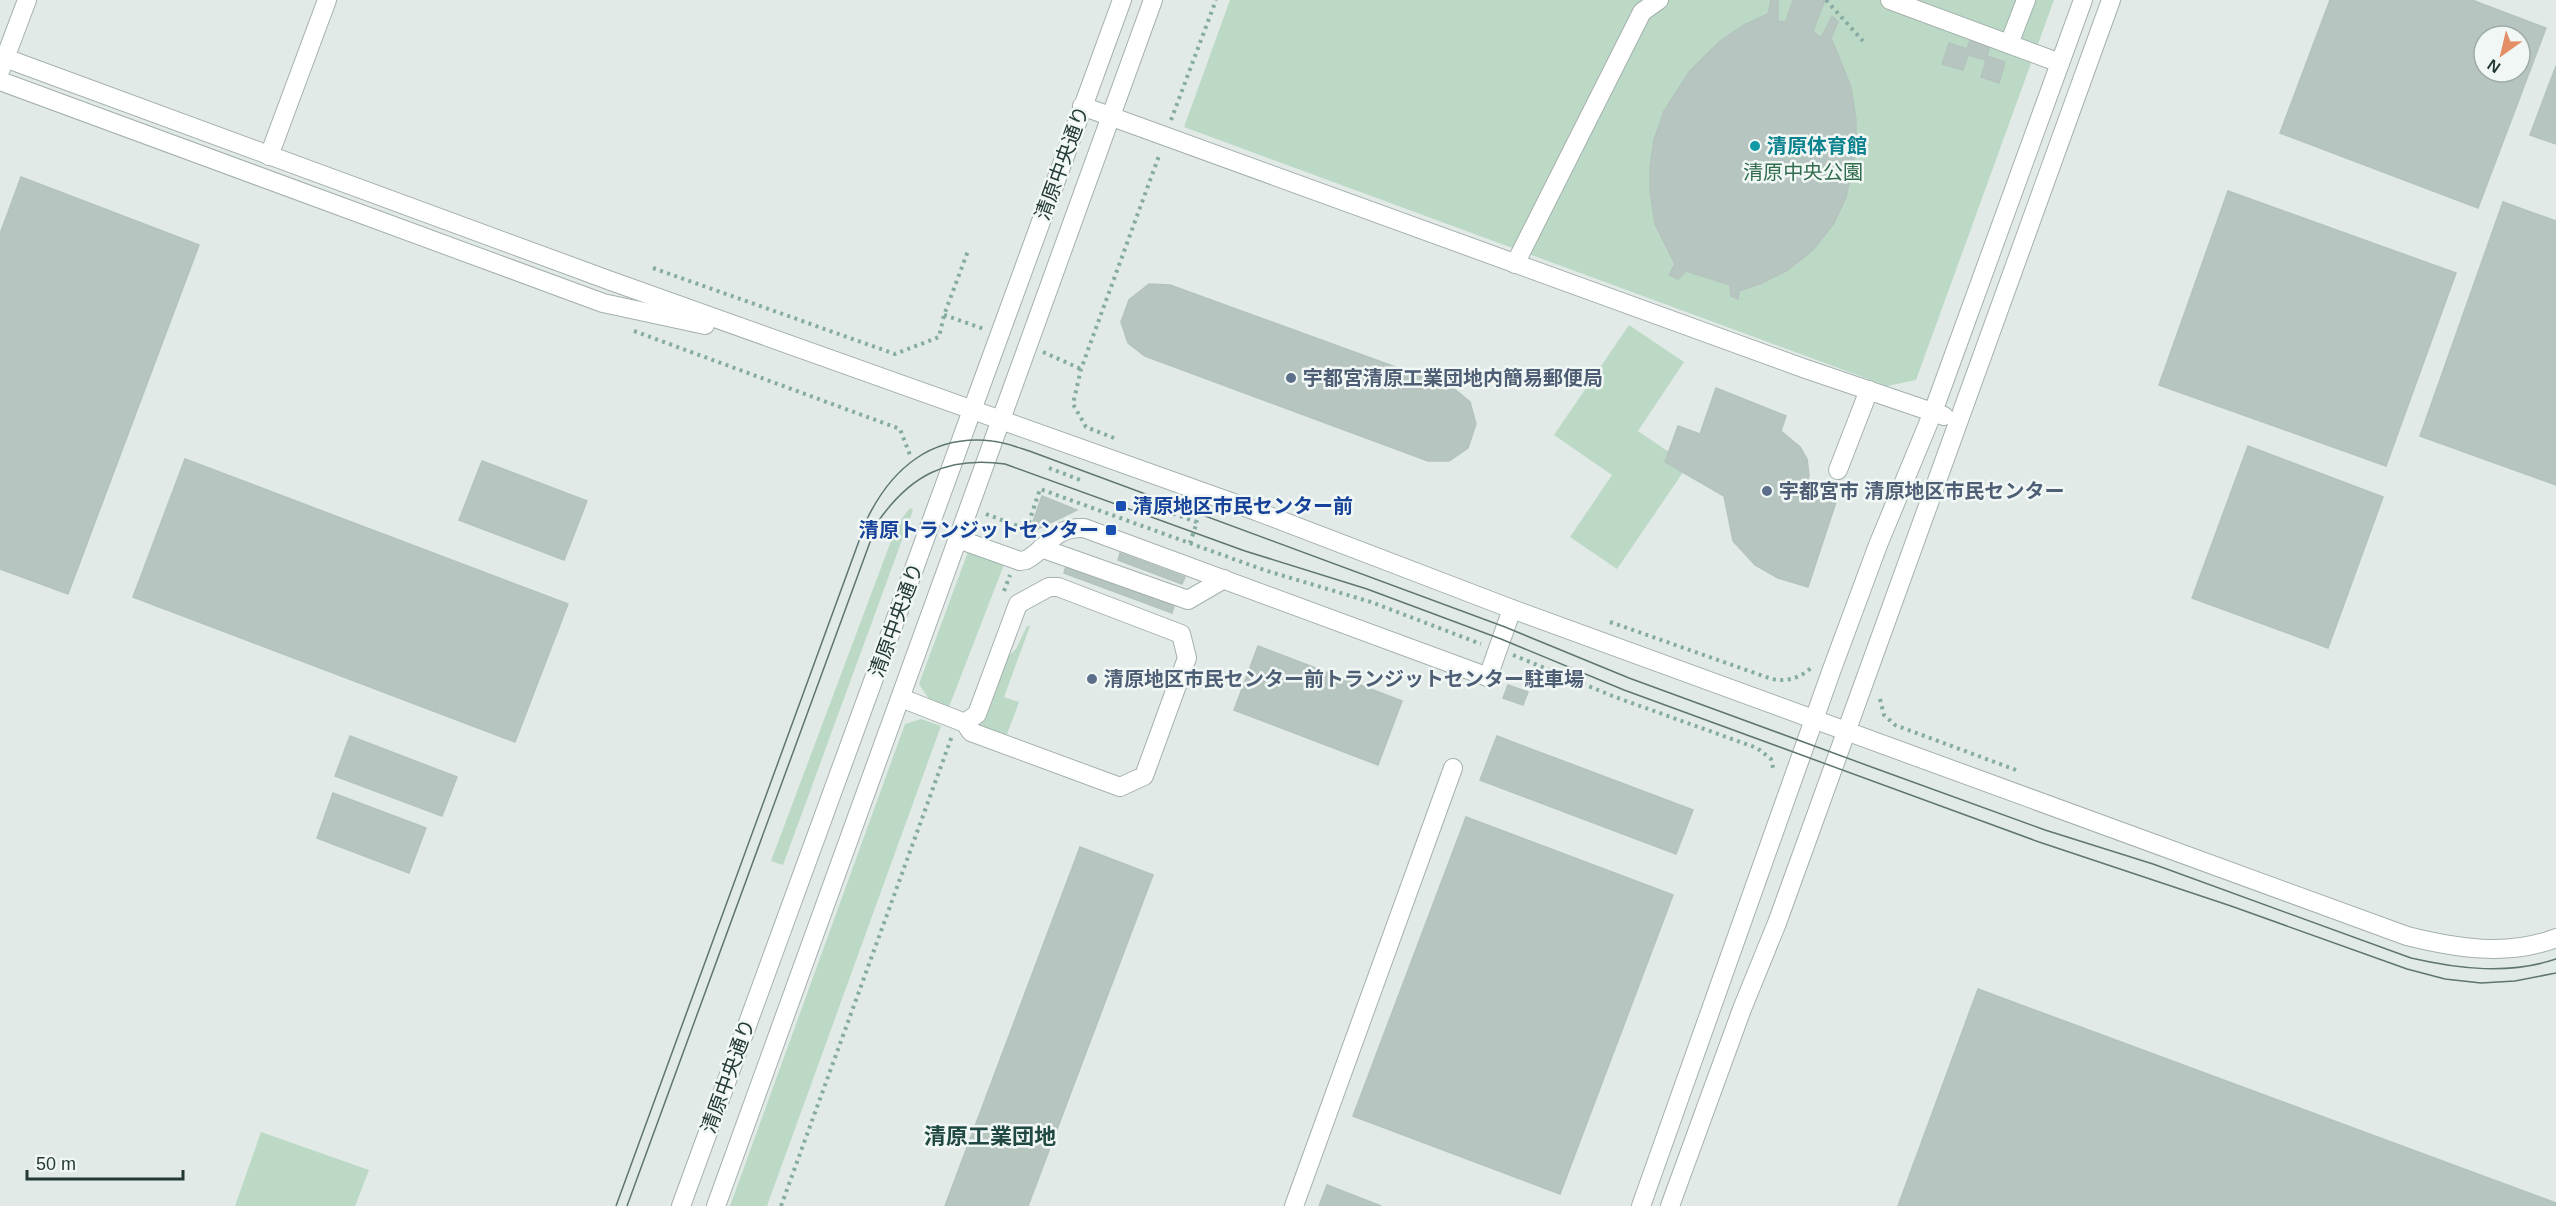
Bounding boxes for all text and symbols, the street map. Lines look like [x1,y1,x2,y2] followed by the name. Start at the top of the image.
[2472,24,2532,84] north arrow
[2484,56,2503,76] text: N
[1031,103,1093,223] street label: 清原中央通り
[1767,135,1867,157] place label: 清原体育館
[1748,139,1762,153] marker: 清原体育館
[1743,161,1863,183] park label: 清原中央公園
[1303,367,1603,389] place label: 宇都宮清原工業団地内簡易郵便局
[1284,371,1298,385] marker: 宇都宮清原工業団地内簡易郵便局
[1779,480,2065,502] place label: 宇都宮市 清原地区市民センター
[1760,484,1774,498] marker: 宇都宮市 清原地区市民センター
[1133,495,1353,517] place label: 清原地区市民センター前
[1114,499,1128,513] marker: 清原地区市民センター前
[859,519,1099,541] place label: 清原トランジットセンター
[1104,523,1118,537] marker: 清原トランジットセンター
[865,560,927,680] street label: 清原中央通り
[1104,668,1584,690] place label: 清原地区市民センター前トランジットセンター駐車場
[1085,672,1099,686] marker: 清原地区市民センター前トランジットセンター駐車場
[697,1016,759,1136] street label: 清原中央通り
[924,1124,1056,1149] district label: 清原工業団地
[27,1143,183,1181] scale bar
[36,1154,76,1174] text: 50 m

